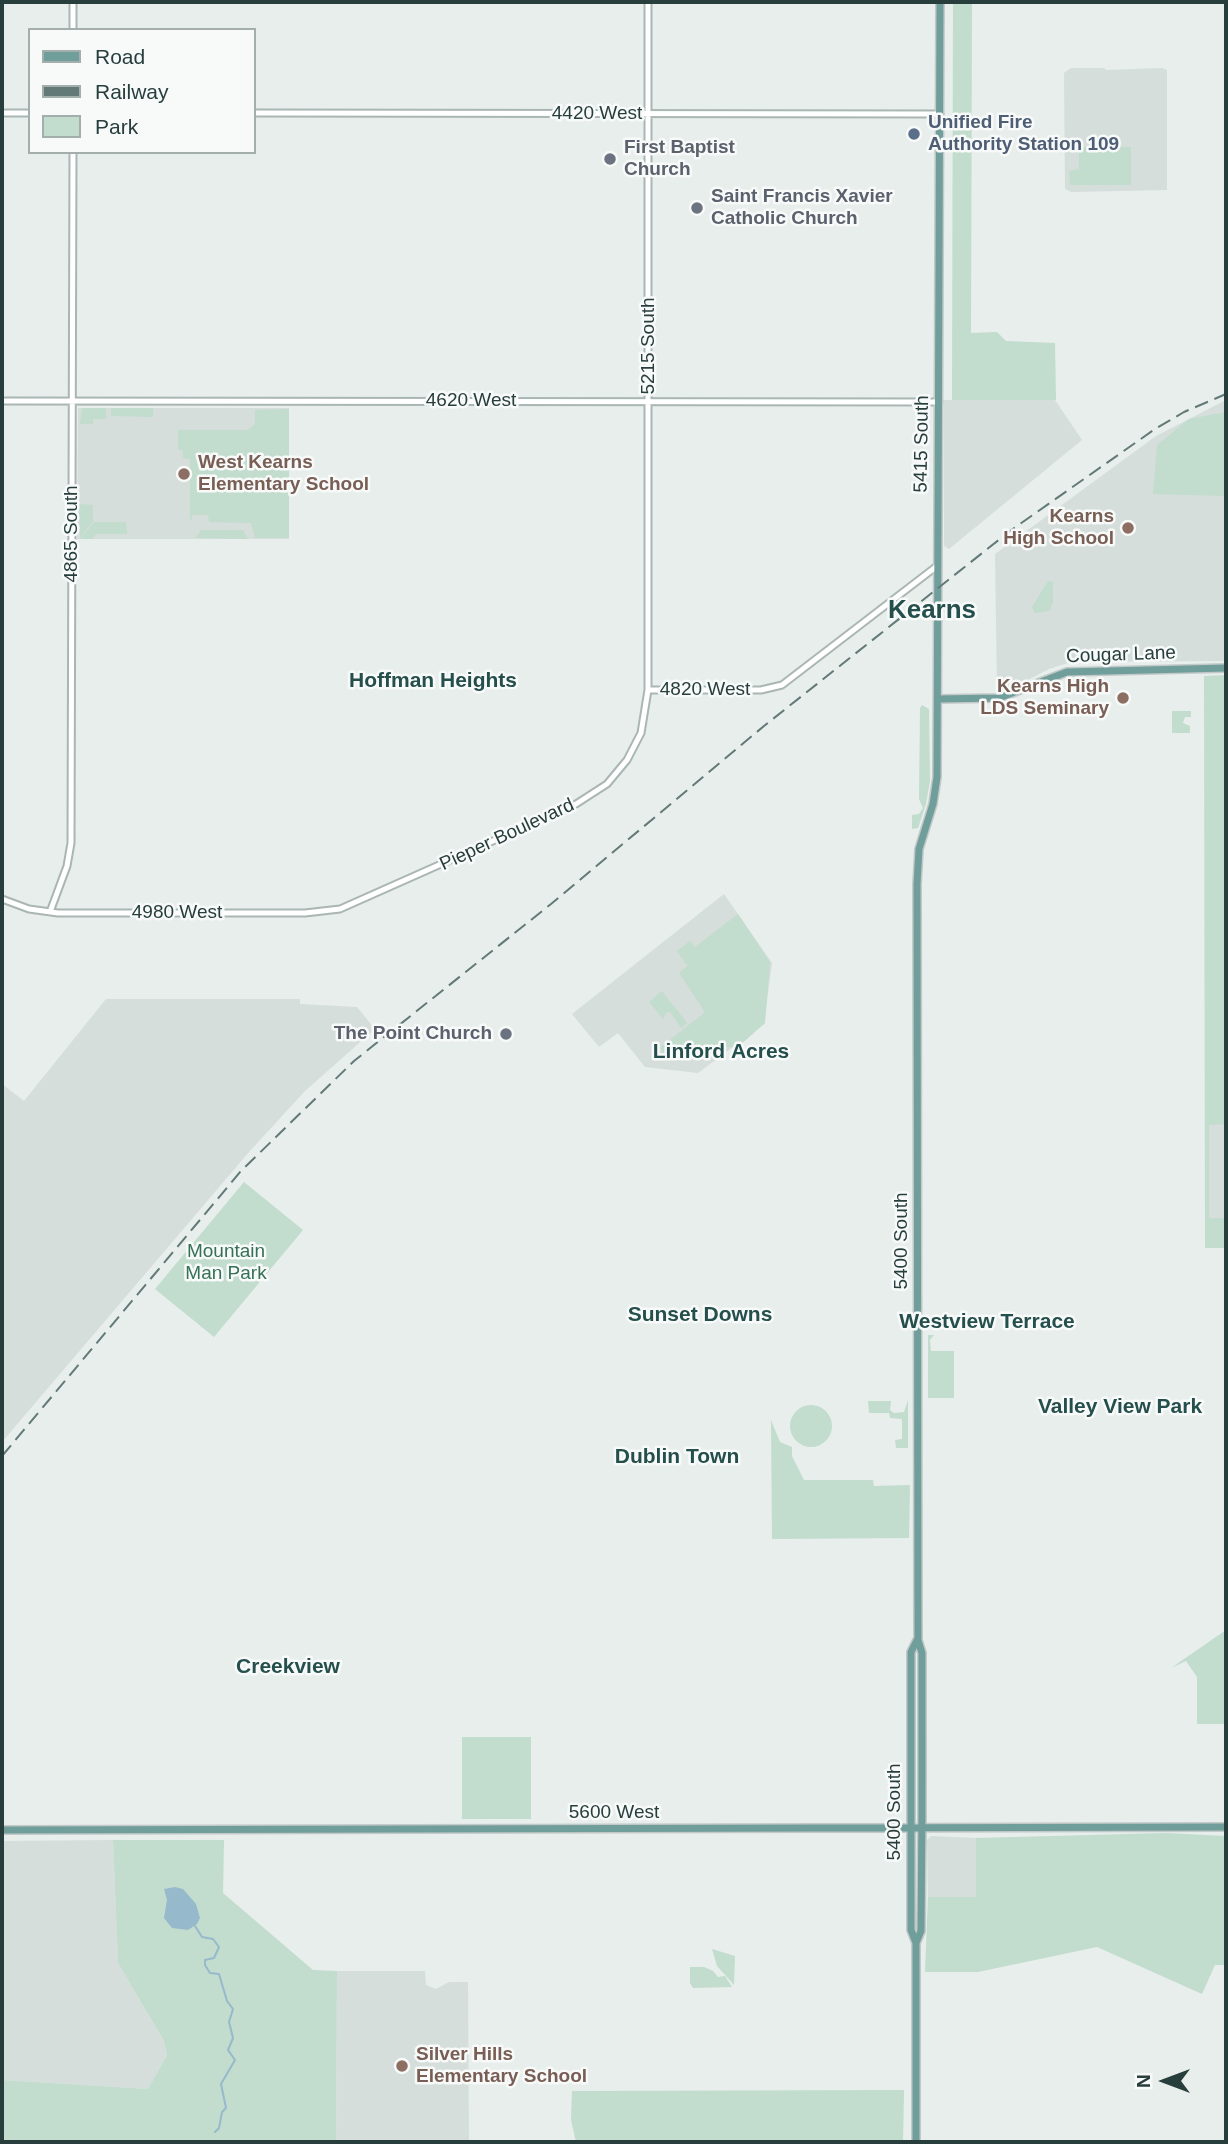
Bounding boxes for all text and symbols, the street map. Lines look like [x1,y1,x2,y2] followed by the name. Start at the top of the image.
[28,28,256,154] legend
[95,45,145,68] text: Road
[95,80,169,103] text: Railway
[552,103,642,125] street label: 4420 West
[928,112,1119,156] place label: Unified Fire Authority Station 109
[95,115,138,138] text: Park
[906,126,922,142] marker: Unified Fire Authority Station 109
[624,137,735,181] place label: First Baptist Church
[602,151,618,167] marker: First Baptist Church
[711,186,893,230] place label: Saint Francis Xavier Catholic Church
[689,200,705,216] marker: Saint Francis Xavier Catholic Church
[638,297,660,395] street label: 5215 South
[426,390,516,412] street label: 4620 West
[910,395,934,493] street label: 5415 South
[198,452,369,496] place label: West Kearns Elementary School
[176,466,192,482] marker: West Kearns Elementary School
[61,485,83,583] street label: 4865 South
[1003,506,1114,550] place label: Kearns High School
[1120,520,1136,536] marker: Kearns High School
[888,595,976,627] district label: Kearns
[1066,642,1176,668] street label: Cougar Lane
[349,668,517,694] district label: Hoffman Heights
[980,676,1109,720] place label: Kearns High LDS Seminary
[660,679,750,701] street label: 4820 West
[1115,690,1131,706] marker: Kearns High LDS Seminary
[436,794,578,876] street label: Pieper Boulevard
[132,902,222,924] street label: 4980 West
[334,1023,492,1045] place label: The Point Church
[498,1026,514,1042] marker: The Point Church
[653,1039,789,1065] district label: Linford Acres
[891,1192,913,1290] street label: 5400 South
[185,1241,267,1285] park label: Mountain Man Park
[628,1302,772,1328] district label: Sunset Downs
[899,1309,1075,1335] district label: Westview Terrace
[1038,1394,1202,1420] district label: Valley View Park
[615,1444,739,1470] district label: Dublin Town
[236,1654,340,1680] district label: Creekview
[884,1763,906,1861] street label: 5400 South
[569,1802,659,1824] street label: 5600 West
[416,2044,587,2088] place label: Silver Hills Elementary School
[1130,2046,1200,2116] north arrow
[394,2058,410,2074] marker: Silver Hills Elementary School
[1133,2074,1154,2088] text: N

